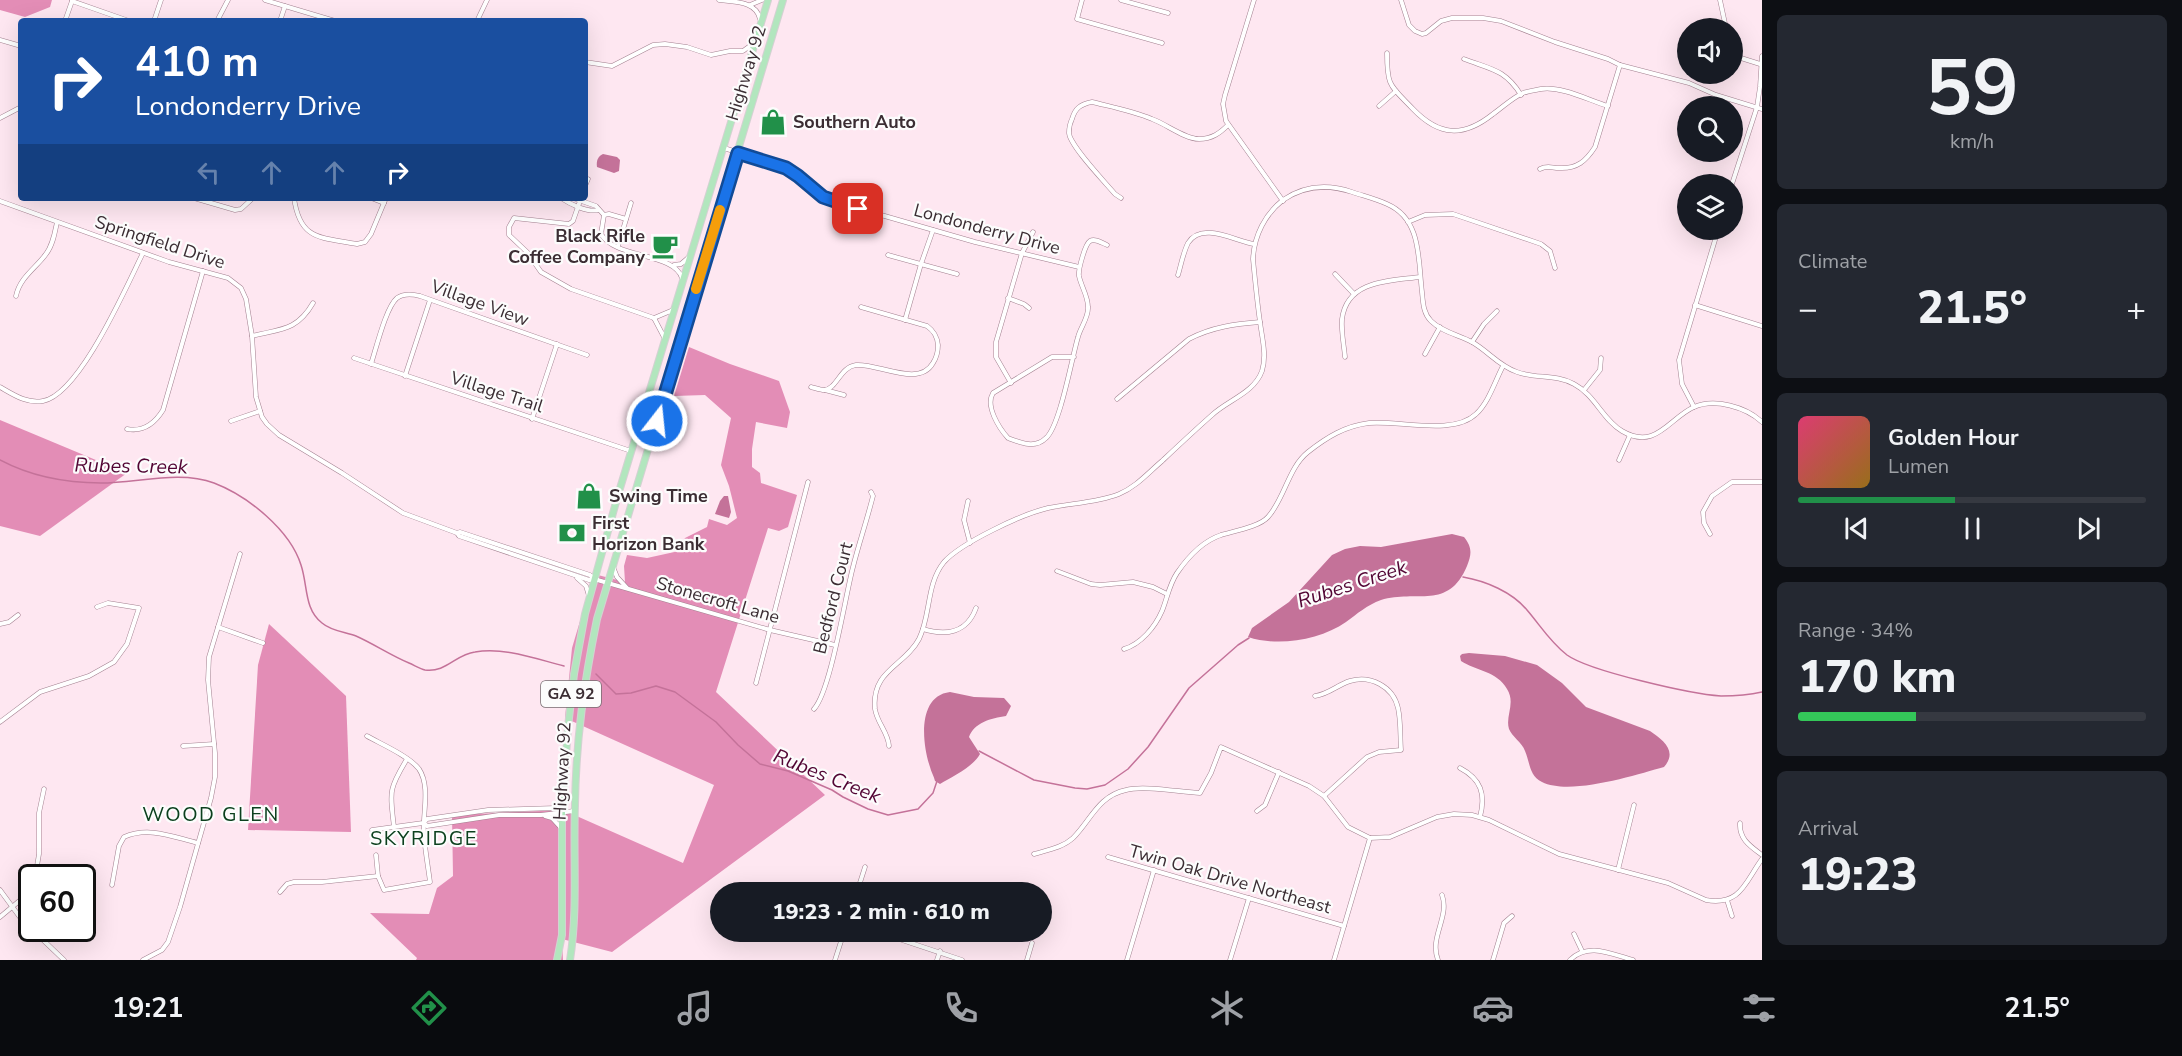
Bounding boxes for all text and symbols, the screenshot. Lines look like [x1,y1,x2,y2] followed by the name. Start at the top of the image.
[1677,18,1743,240] map controls
[1677,18,1743,84] button: sound
[720,22,772,124] street label: Highway 92
[135,34,259,91] text: 410 m
[1925,35,2019,142] text: 59
[36,42,114,120] icon: right
[135,88,361,125] text: Londonderry Drive
[1677,96,1743,162] button: search
[758,107,788,137] shop icon: Southern Auto
[793,110,916,134] place label: Southern Auto
[1950,128,1994,155] text: km/h
[192,156,225,189] icon: left
[255,156,288,189] icon: ahead
[318,156,351,189] icon: ahead
[381,156,414,189] icon: right
[1677,174,1743,240] button: layers
[832,183,883,234] pin
[841,192,874,225] icon: arrive
[911,198,1063,260] street label: Londonderry Drive
[92,210,228,274] street label: Springfield Drive
[508,224,646,269] place label: Black Rifle Coffee Company
[650,231,680,261] cafe icon: Black Rifle Coffee Company
[1798,248,1867,275] text: Climate
[427,274,532,332] street label: Village View
[1917,278,2027,339] text: 21.5°
[1798,287,1818,332] text: −
[2126,287,2146,332] text: +
[447,365,547,419] street label: Village Trail
[625,389,689,453] position arrow
[1888,423,2019,453] text: Golden Hour
[74,452,189,481] water label: Rubes Creek
[1888,453,1949,480] text: Lumen
[574,481,604,511] shop icon: Swing Time
[609,484,708,508] place label: Swing Time
[592,511,705,556] place label: First Horizon Bank
[1840,512,1873,545] icon: previous
[1956,512,1989,545] icon: pause
[2072,512,2105,545] icon: next
[557,518,587,548] bank icon: First Horizon Bank
[808,539,859,656] street label: Bedford Court
[1294,553,1411,614] water label: Rubes Creek
[654,571,782,629] street label: Stonecroft Lane
[1798,617,1913,644] text: Range · 34%
[1798,647,1957,708] text: 170 km
[541,681,601,707] road number: GA 92
[547,721,577,821] street label: Highway 92
[769,742,886,810] water label: Rubes Creek
[142,801,280,828] district label: WOOD GLEN
[1798,815,1858,842] text: Arrival
[370,825,478,852] district label: SKYRIDGE
[1126,839,1334,920] street label: Twin Oak Drive Northeast
[1798,845,1918,906] text: 19:23
[18,864,96,942] speed limit sign: 60
[772,897,990,927] text: 19:23 · 2 min · 610 m
[408,987,450,1029] icon: directions
[674,987,716,1029] icon: music
[940,987,982,1029] icon: phone
[1206,987,1248,1029] icon: climate
[1472,987,1514,1029] icon: car
[1738,987,1780,1029] icon: filters
[112,990,184,1027] text: 19:21
[2004,990,2070,1027] text: 21.5°

